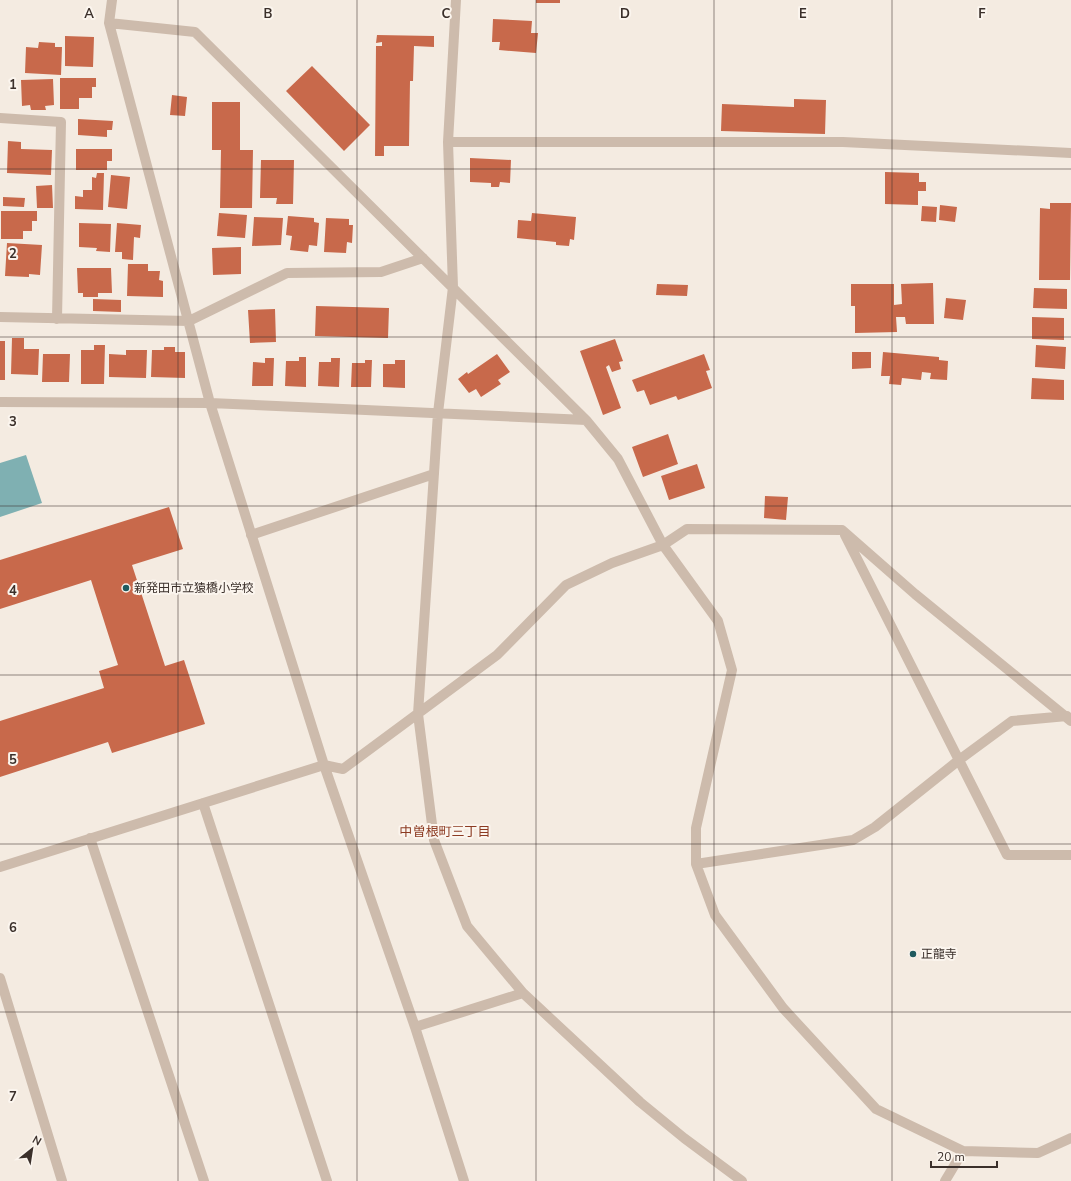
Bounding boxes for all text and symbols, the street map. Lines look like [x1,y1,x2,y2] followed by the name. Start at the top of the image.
[84,5,94,23] text: A
[264,5,273,23] text: B
[442,5,451,23] text: C
[620,5,630,23] text: D
[799,5,807,23] text: E
[978,5,986,23] text: F
[9,76,17,94] text: 1
[9,245,17,263] text: 2
[9,413,17,431] text: 3
[134,580,254,596] place label: 新発田市立猿橋小学校
[9,582,17,600] text: 4
[121,583,131,593] marker: 新発田市立猿橋小学校
[9,751,17,769] text: 5
[399,823,491,841] district label: 中曽根町三丁目
[9,919,17,937] text: 6
[921,946,957,962] place label: 正龍寺
[908,949,918,959] marker: 正龍寺
[9,1088,17,1106] text: 7
[12,1129,52,1169] north arrow
[29,1132,44,1149] text: N
[931,1143,997,1169] scale bar
[937,1149,965,1165] text: 20 m

